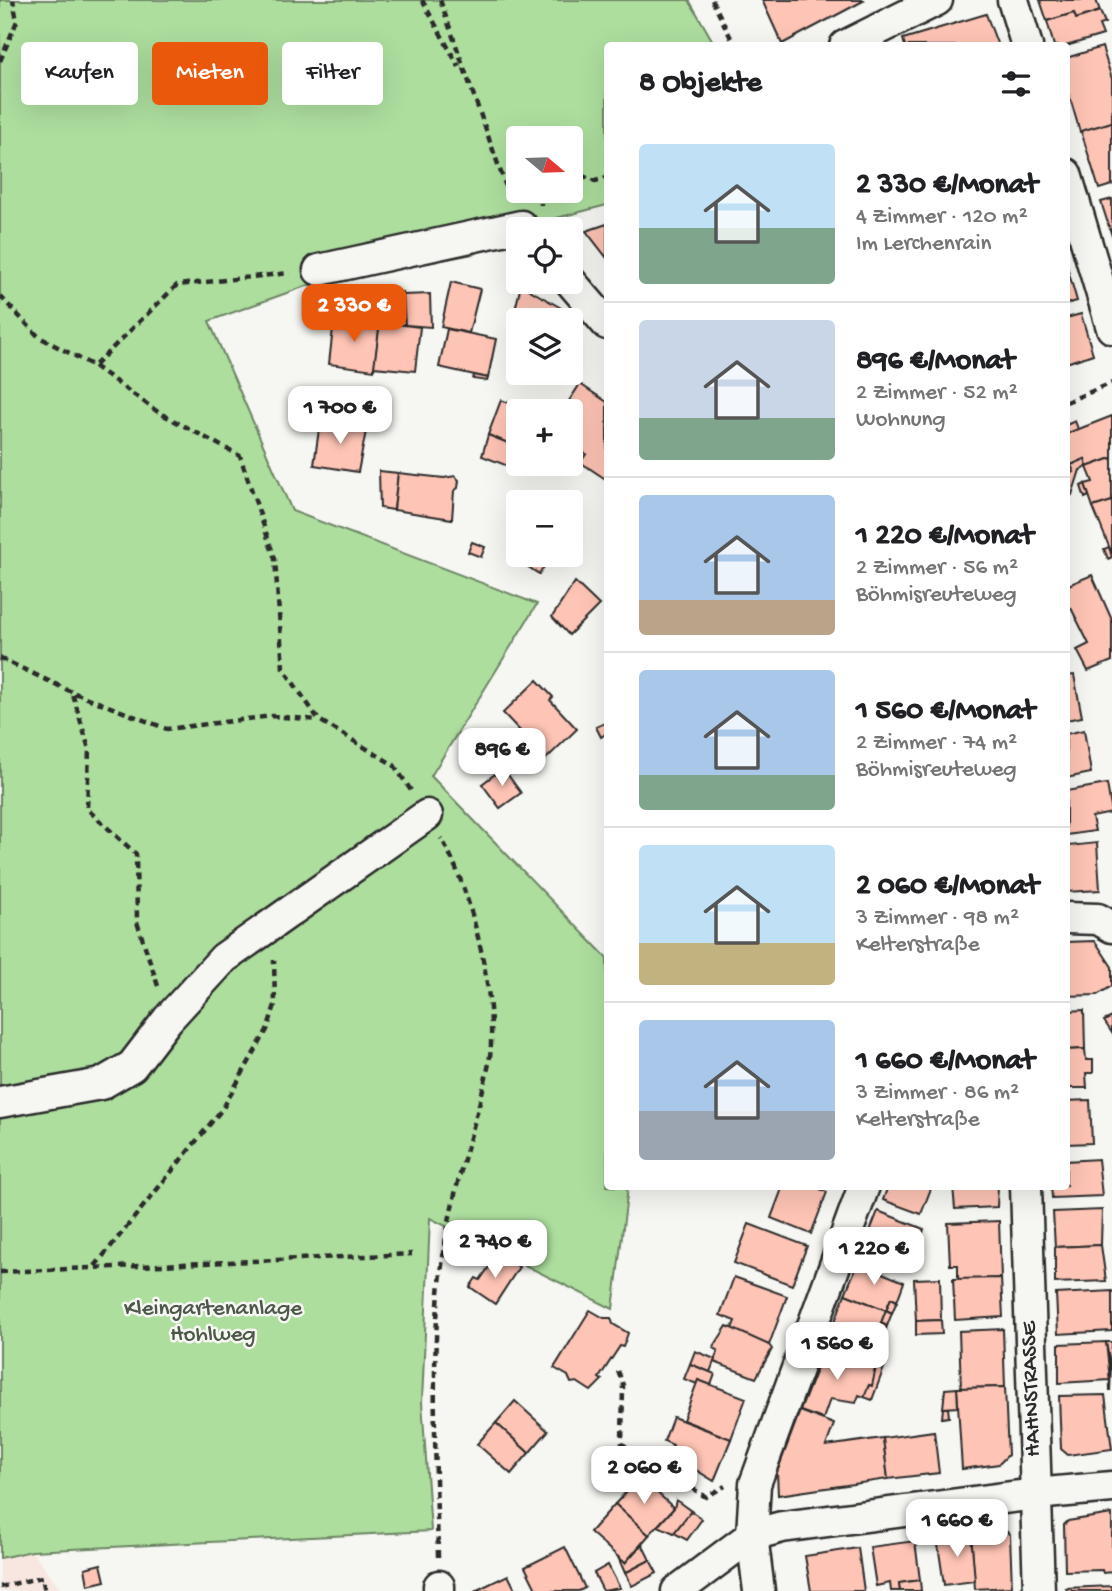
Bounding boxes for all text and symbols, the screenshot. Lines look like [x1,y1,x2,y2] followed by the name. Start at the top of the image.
[21,42,138,105] chip: Kaufen
[152,42,268,105] chip: Mieten
[282,42,383,105] chip: Filter
[997,65,1035,103] icon: filters
[639,67,762,102] text: 8 Objekte
[506,126,583,203] north arrow
[506,126,583,567] map controls
[856,169,1038,204] text: 2 330 €/Monat
[695,172,779,256] icon: home
[856,204,1028,231] text: 4 Zimmer · 120 m²
[506,217,583,294] button: locate
[856,231,992,258] text: Im Lerchenrain
[289,284,419,344] pin: 2 330 €
[318,293,390,320] text: 2 330 €
[506,308,583,385] button: layers
[856,345,1014,380] text: 896 €/Monat
[695,348,779,432] icon: home
[856,380,1018,407] text: 2 Zimmer · 52 m²
[275,386,405,446] pin: 1 700 €
[304,395,376,422] text: 1 700 €
[506,399,583,476] button: +
[856,407,946,434] text: Wohnung
[506,490,583,567] button: −
[856,520,1033,555] text: 1 220 €/Monat
[695,523,779,607] icon: home
[856,555,1018,582] text: 2 Zimmer · 56 m²
[856,582,1017,609] text: Böhmisreuteweg
[856,695,1035,730] text: 1 560 €/Monat
[695,698,779,782] icon: home
[453,728,551,788] pin: 896 €
[856,730,1017,757] text: 2 Zimmer · 74 m²
[475,737,529,764] text: 896 €
[856,757,1017,784] text: Böhmisreuteweg
[856,870,1039,905] text: 2 060 €/Monat
[695,873,779,957] icon: home
[856,905,1019,932] text: 3 Zimmer · 98 m²
[856,932,980,959] text: Kelterstraße
[856,1045,1034,1080] text: 1 660 €/Monat
[695,1048,779,1132] icon: home
[856,1080,1019,1107] text: 3 Zimmer · 86 m²
[856,1107,980,1134] text: Kelterstraße
[430,1220,560,1280] pin: 2 740 €
[809,1228,939,1287] pin: 1 220 €
[459,1229,531,1256] text: 2 740 €
[839,1236,909,1263] text: 1 220 €
[124,1296,303,1349] park label: Kleingartenanlage Hohlweg
[1016,1319,1048,1457] street label: HAHNSTRASSE
[772,1322,902,1382] pin: 1 560 €
[802,1331,872,1358] text: 1 560 €
[579,1446,709,1506] pin: 2 060 €
[607,1455,681,1482] text: 2 060 €
[892,1500,1022,1559] pin: 1 660 €
[922,1508,992,1535] text: 1 660 €

